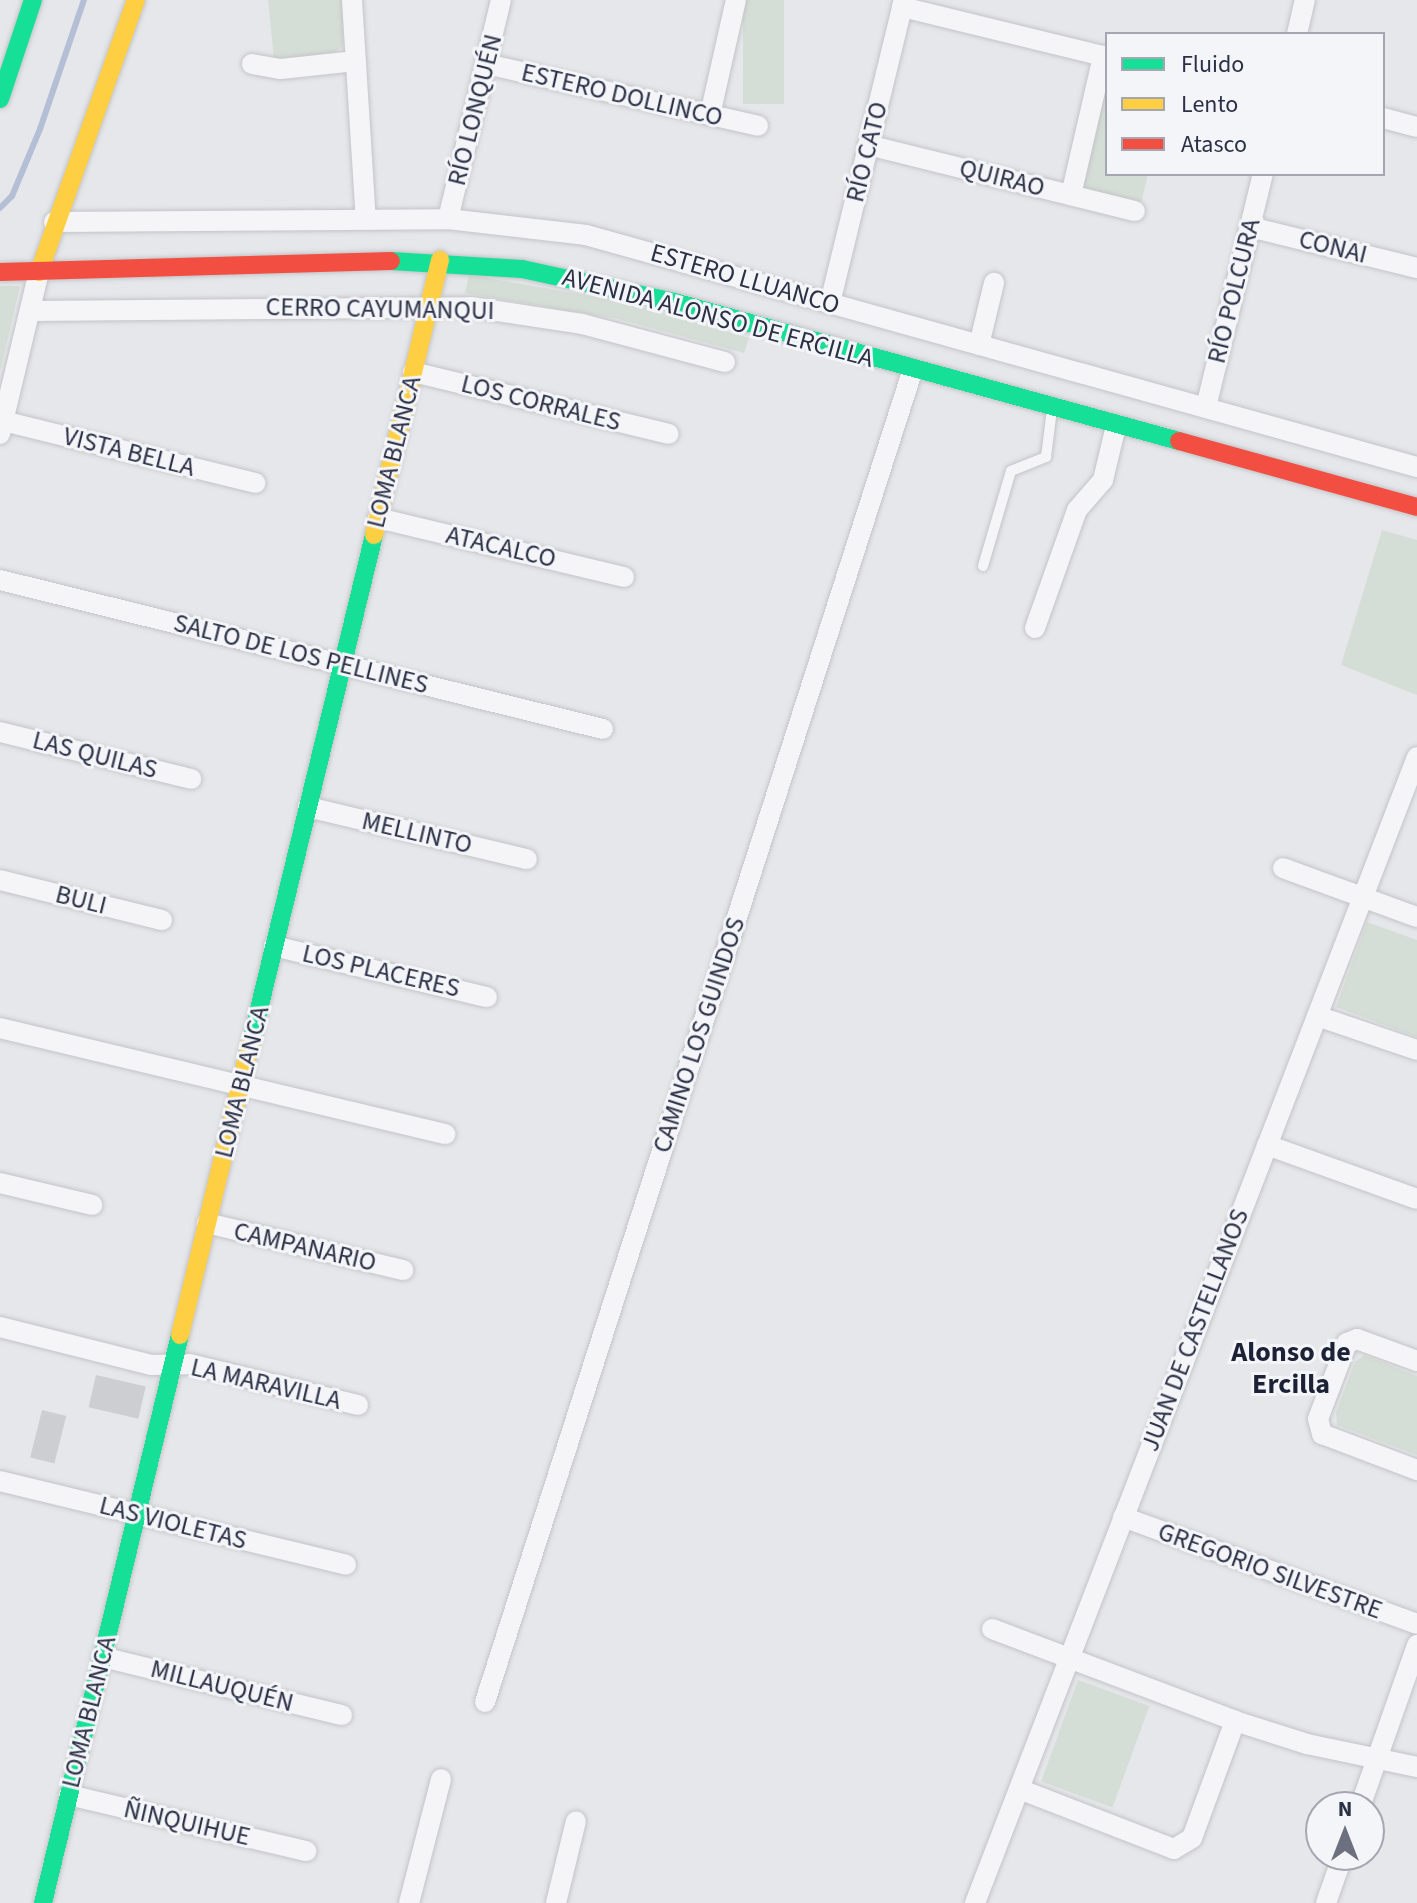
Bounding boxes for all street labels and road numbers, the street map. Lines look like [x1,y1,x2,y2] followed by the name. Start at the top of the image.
[441,31,509,189] street label: RÍO LONQUÉN
[518,57,726,133] street label: ESTERO DOLLINCO
[839,99,895,205] street label: RÍO CATO
[956,152,1048,204] street label: QUIRAO
[1201,215,1267,367] street label: RÍO POLCURA
[1296,223,1370,271] street label: CONAI
[647,237,843,321] street label: ESTERO LLUANCO
[559,261,877,375] street label: AVENIDA ALONSO DE ERCILLA
[265,291,495,327] street label: CERRO CAYUMANQUI
[458,368,624,438] street label: LOS CORRALES
[360,373,428,531] street label: LOMA BLANCA
[60,421,198,483] street label: VISTA BELLA
[443,519,559,575] street label: ATACALCO
[170,607,432,701] street label: SALTO DE LOS PELLINES
[29,724,161,786] street label: LAS QUILAS
[359,805,475,861] street label: MELLINTO
[52,879,110,921] street label: BULI
[646,913,752,1157] street label: CAMINO LOS GUINDOS
[299,938,463,1004] street label: LOS PLACERES
[208,1003,276,1161] street label: LOMA BLANCA
[1134,1204,1256,1456] street label: JUAN DE CASTELLANOS
[231,1215,379,1279] street label: CAMPANARIO
[188,1352,344,1416] street label: LA MARAVILLA
[96,1490,250,1556] street label: LAS VIOLETAS
[1154,1516,1386,1626] street label: GREGORIO SILVESTRE
[55,1633,123,1791] street label: LOMA BLANCA
[147,1653,297,1719] street label: MILLAUQUÉN
[121,1793,253,1853] street label: ÑINQUIHUE

